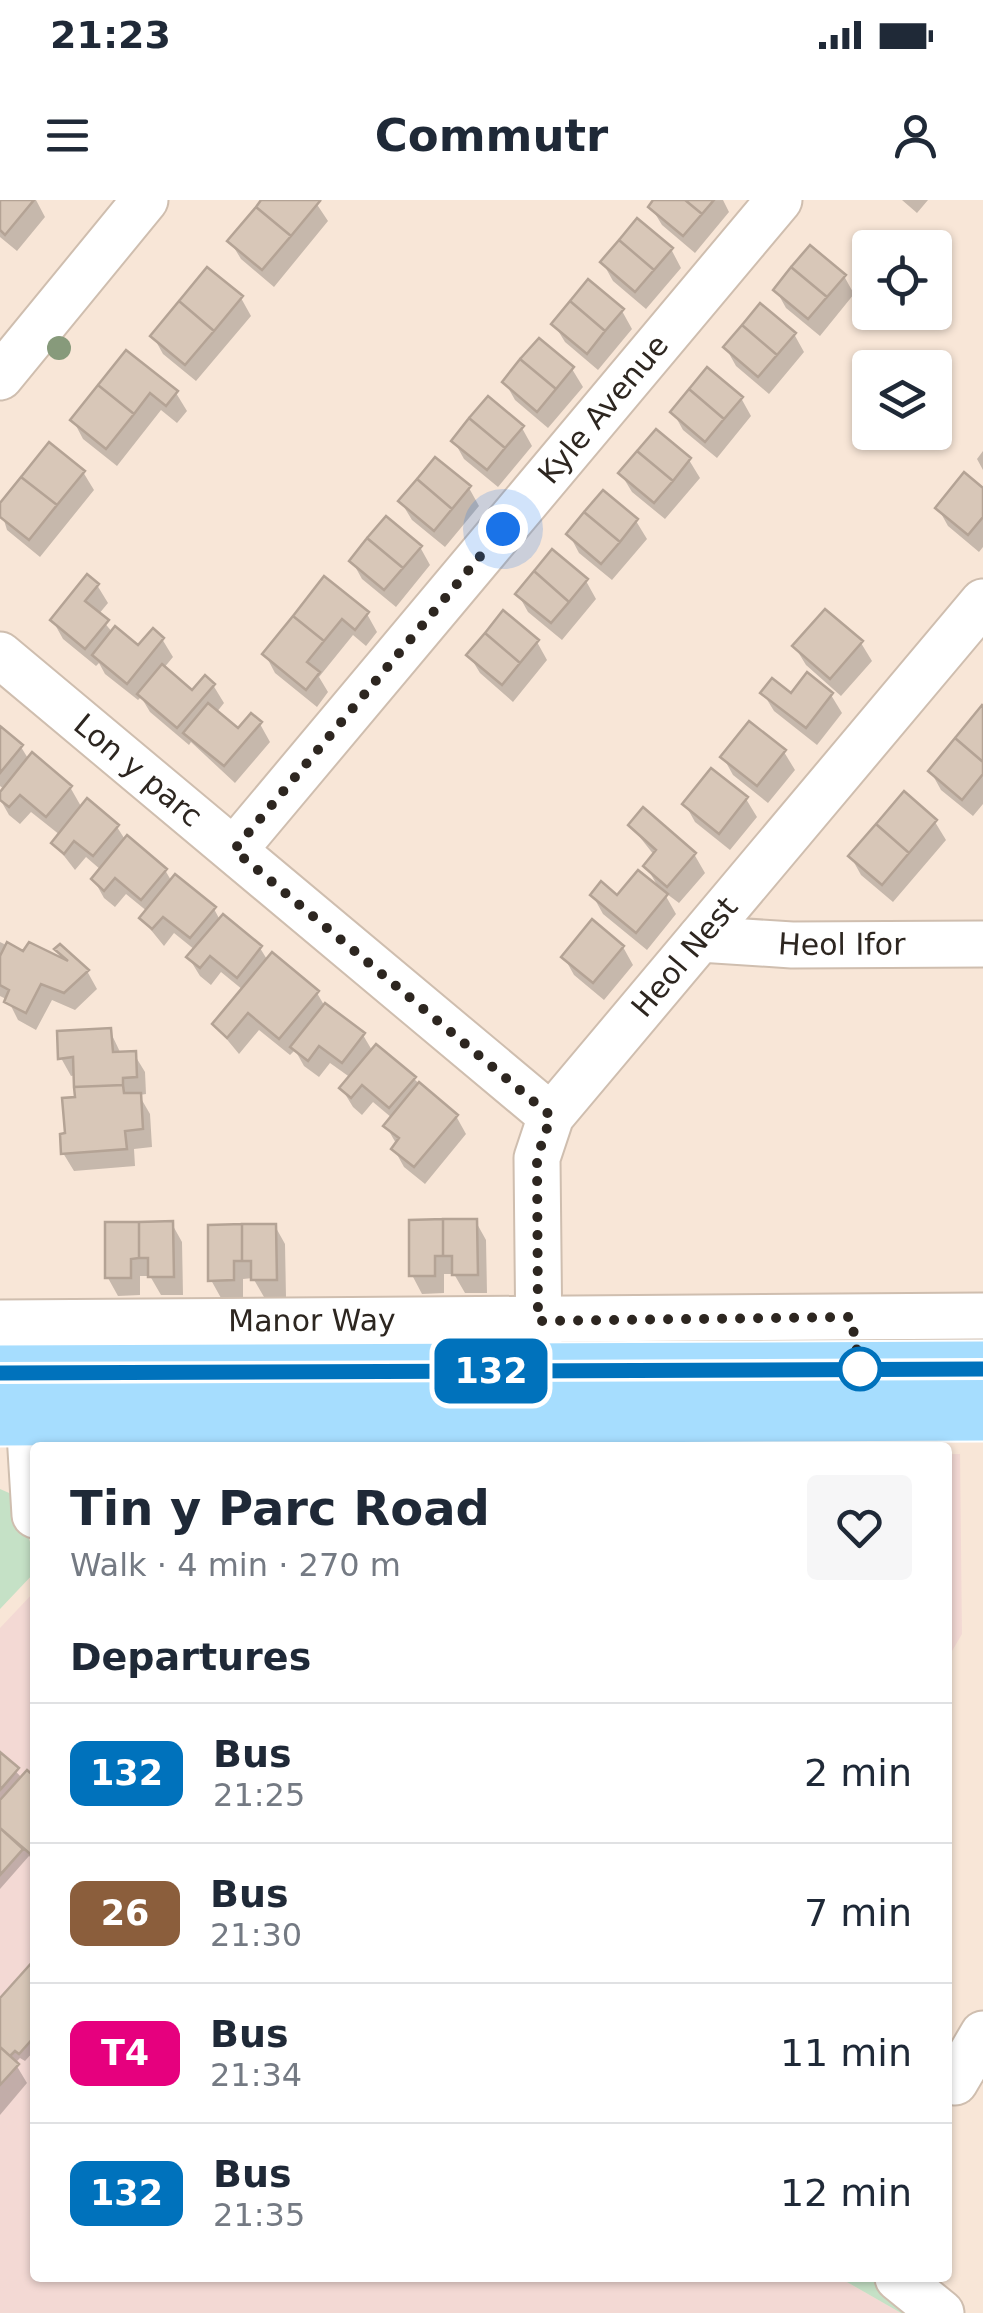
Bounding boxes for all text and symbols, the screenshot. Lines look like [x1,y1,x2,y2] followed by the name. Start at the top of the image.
[50,13,171,57] text: 21:23
[40,108,95,163] icon: menu
[888,108,943,163] icon: person
[375,109,608,162] text: Commutr
[852,230,952,450] map controls
[852,230,952,330] button: locate
[531,328,675,490] street label: Kyle Avenue
[852,350,952,450] button: layers
[478,504,528,554] your location
[67,707,209,834] street label: Lon y parc
[624,889,745,1024] street label: Heol Nest
[777,926,906,963] street label: Heol Ifor
[228,1302,396,1338] street label: Manor Way
[434,1338,548,1404] line badge: 132
[839,1348,881,1390] unlabelled marker
[454,1351,528,1391] text: 132
[807,1475,912,1580] button: heart
[70,1480,490,1536] text: Tin y Parc Road
[70,1546,401,1584] text: Walk · 4 min · 270 m
[70,1635,311,1679] text: Departures
[213,1732,292,1776] text: Bus
[804,1751,912,1795] text: 2 min
[90,1753,163,1793] text: 132
[213,1776,305,1814] text: 21:25
[210,1872,289,1916] text: Bus
[804,1891,912,1935] text: 7 min
[101,1893,149,1933] text: 26
[210,1916,302,1954] text: 21:30
[210,2012,289,2056] text: Bus
[780,2031,912,2075] text: 11 min
[101,2033,149,2073] text: T4
[210,2056,302,2094] text: 21:34
[213,2152,292,2196] text: Bus
[780,2171,912,2215] text: 12 min
[90,2173,163,2213] text: 132
[213,2196,305,2234] text: 21:35

